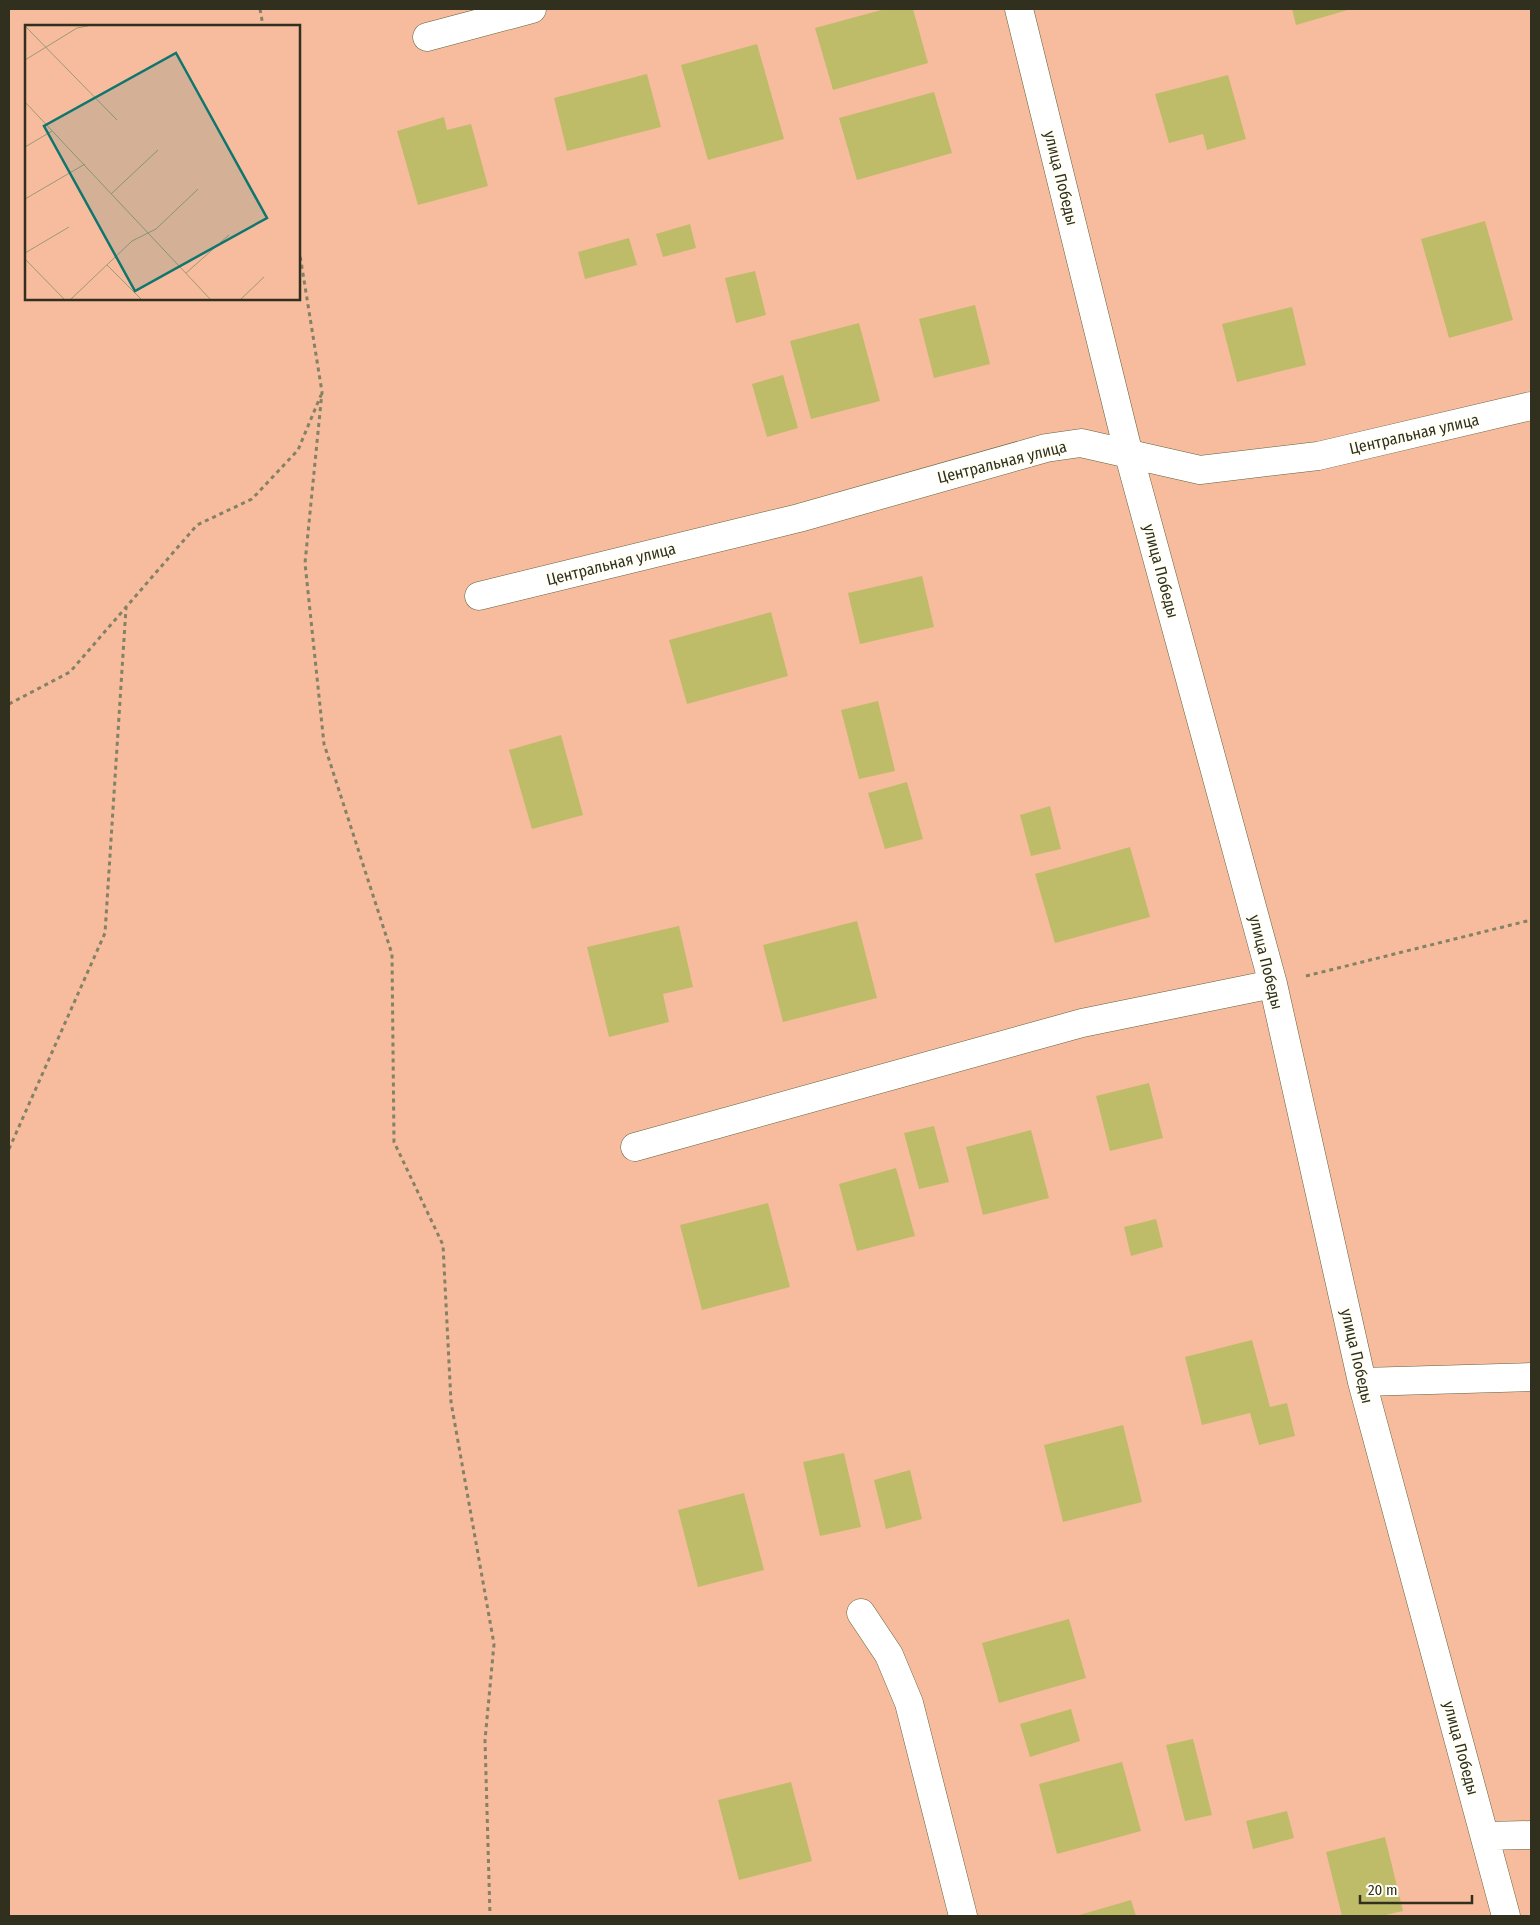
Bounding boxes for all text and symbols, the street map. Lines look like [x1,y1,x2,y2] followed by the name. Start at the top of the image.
[25,25,300,300] inset map
[1040,129,1082,227] street label: улица Победы
[1347,410,1481,458] street label: Центральная улица
[935,437,1069,487] street label: Центральная улица
[1139,522,1183,620] street label: улица Победы
[544,539,678,589] street label: Центральная улица
[1245,913,1287,1011] street label: улица Победы
[1337,1307,1377,1405] street label: улица Победы
[1439,1699,1483,1797] street label: улица Победы
[1360,1872,1472,1904] scale bar
[1368,1881,1398,1899] text: 20 m

